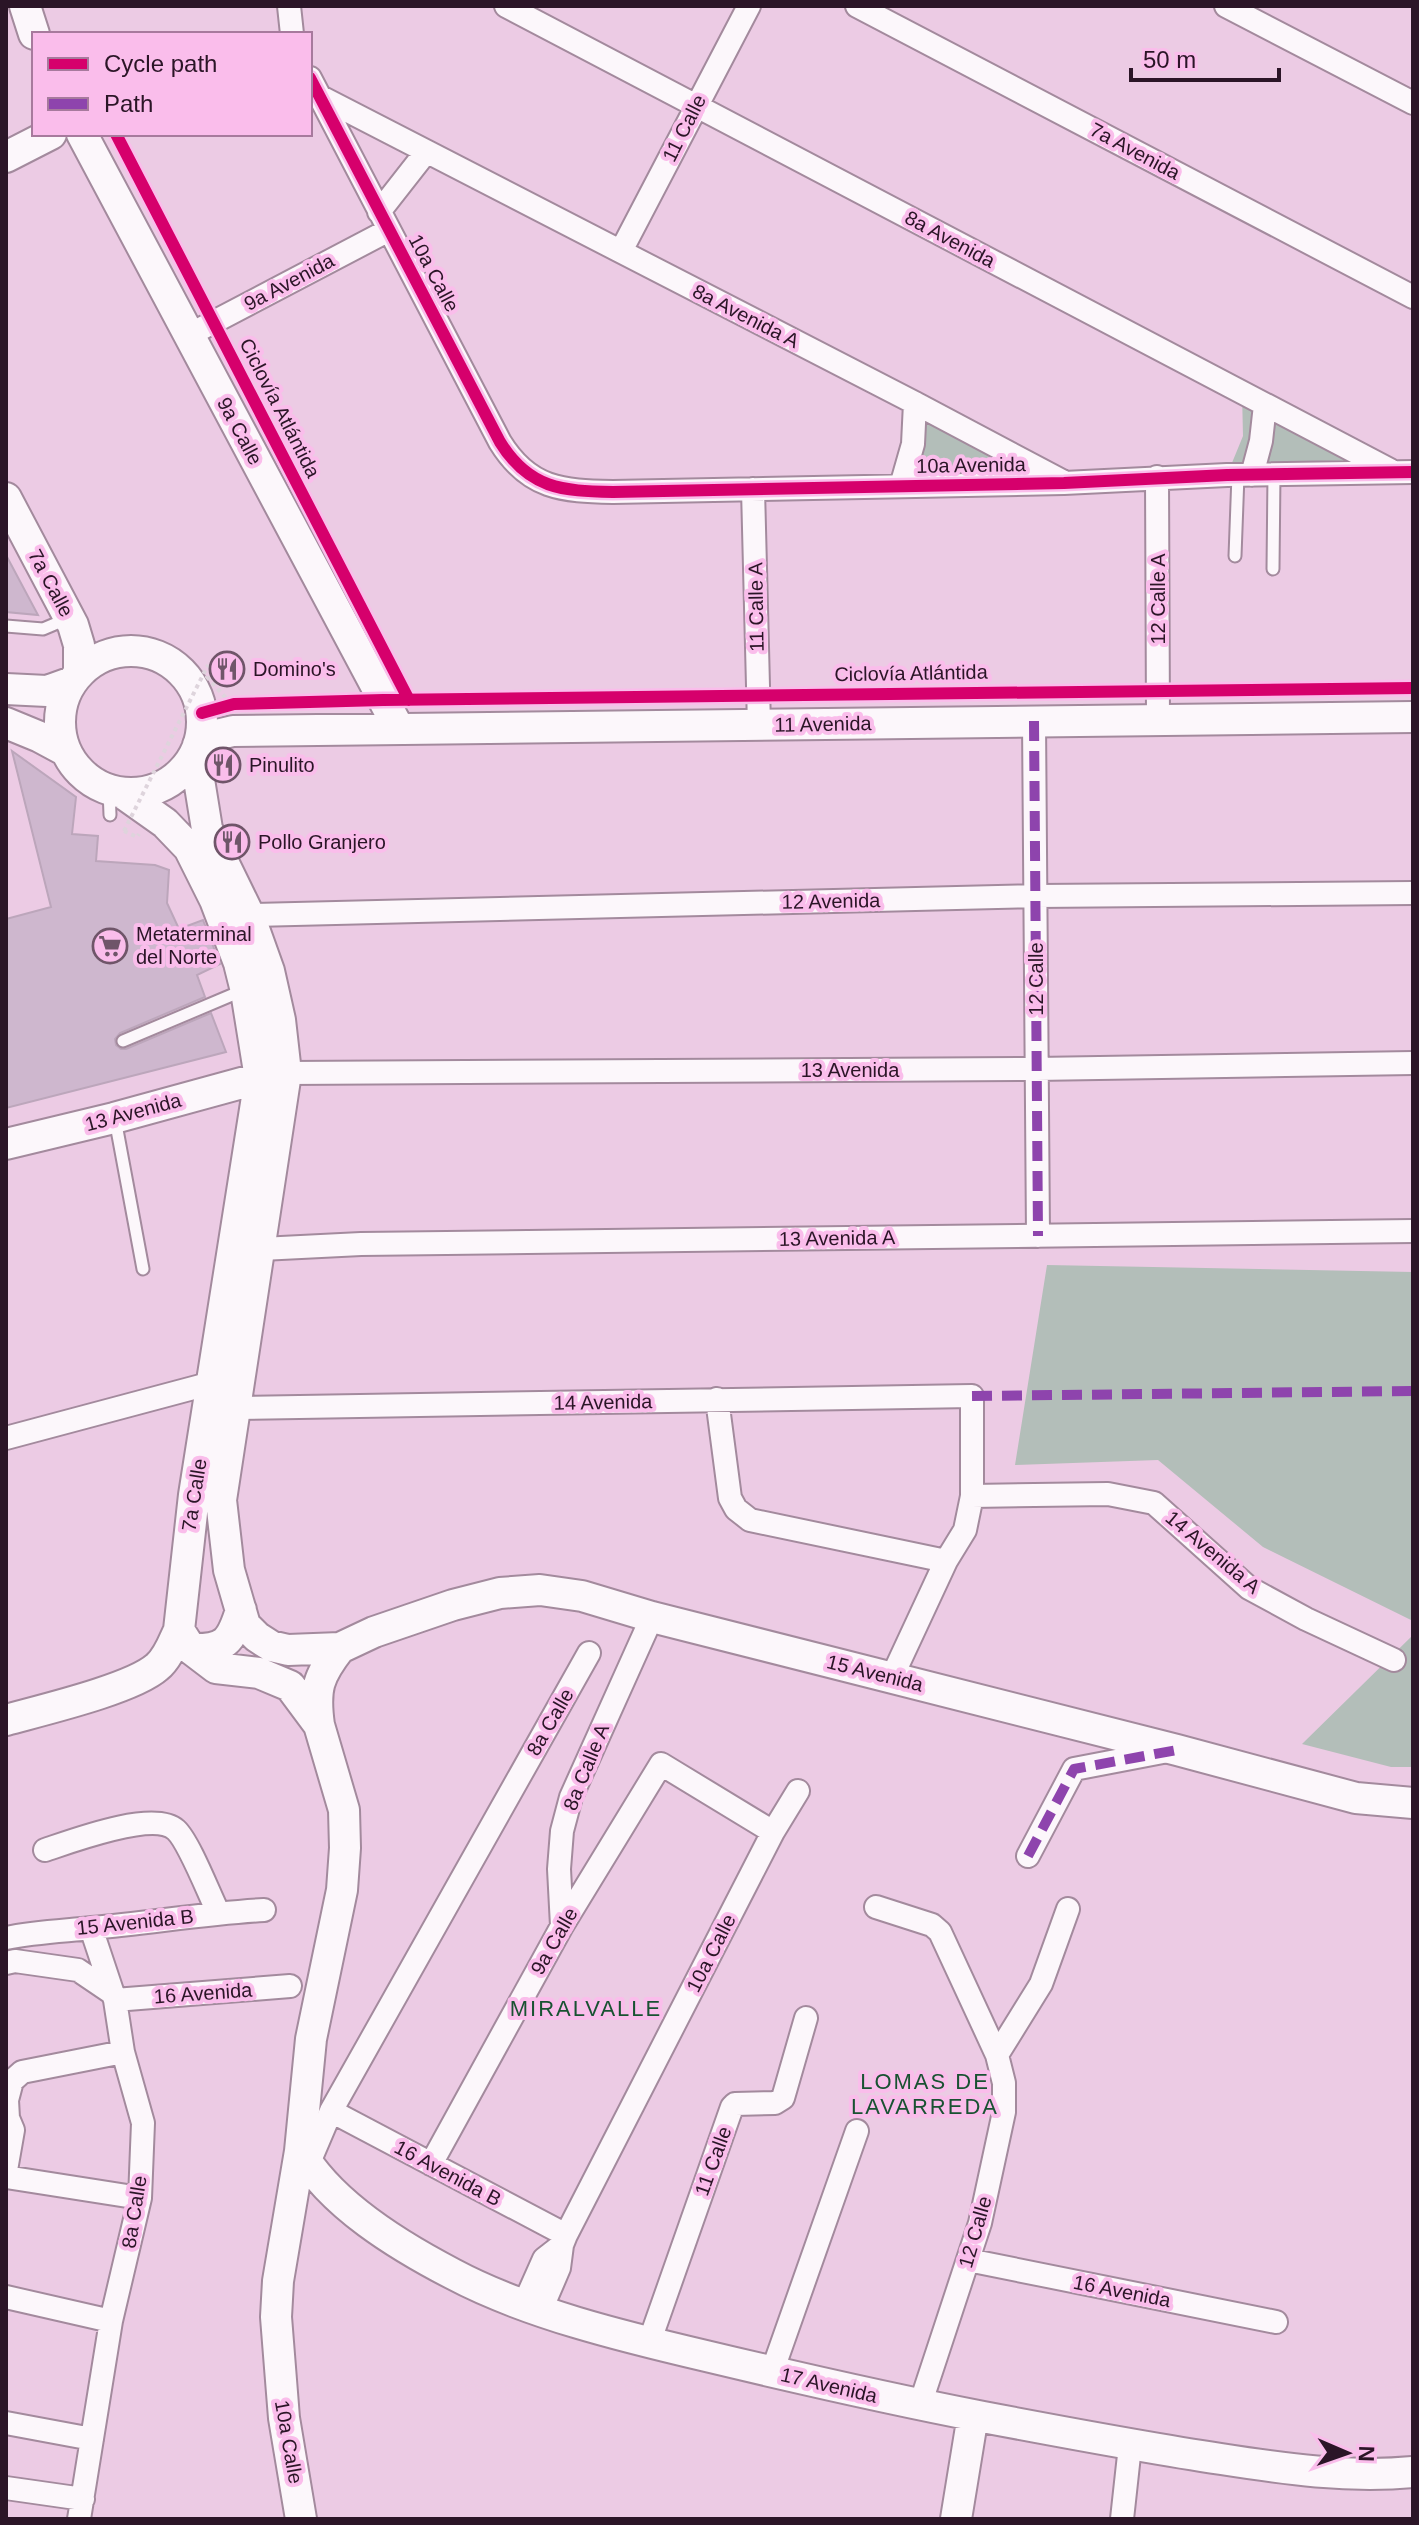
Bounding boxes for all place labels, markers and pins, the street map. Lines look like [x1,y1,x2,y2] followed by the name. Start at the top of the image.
[208,650,246,688] restaurant icon: Domino's
[253,658,336,680] place label: Domino's
[204,746,242,784] restaurant icon: Pinulito
[249,754,315,776] place label: Pinulito
[213,823,251,861] restaurant icon: Pollo Granjero
[258,831,386,853] place label: Pollo Granjero
[136,923,252,968] place label: Metaterminal del Norte
[91,927,129,965] supermarket icon: Metaterminal del Norte

